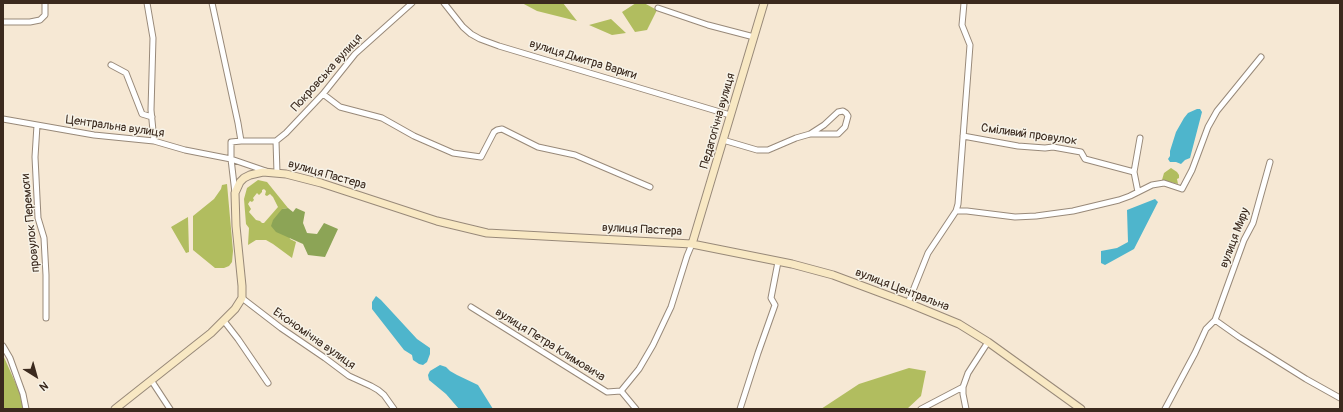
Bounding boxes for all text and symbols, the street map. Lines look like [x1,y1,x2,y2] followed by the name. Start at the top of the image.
[288,31,366,115] street label: Покровська вулиця
[528,37,638,83] street label: вулиця Дмитра Вариги
[697,72,739,170] street label: Педагогічна вулиця
[65,113,165,141] street label: Центральна вулиця
[980,121,1078,149] street label: Сміливий провулок
[286,157,368,193] street label: вулиця Пастера
[19,173,43,273] street label: провулок Перемоги
[1217,206,1253,270] street label: вулиця Миру
[602,221,682,239] street label: вулиця Пастера
[853,265,951,315] street label: вулиця Центральна
[270,305,358,373] street label: Економічна вулиця
[492,305,608,385] street label: вулиця Петра Климовича
[16,356,56,396] north arrow
[37,379,50,393] text: N

